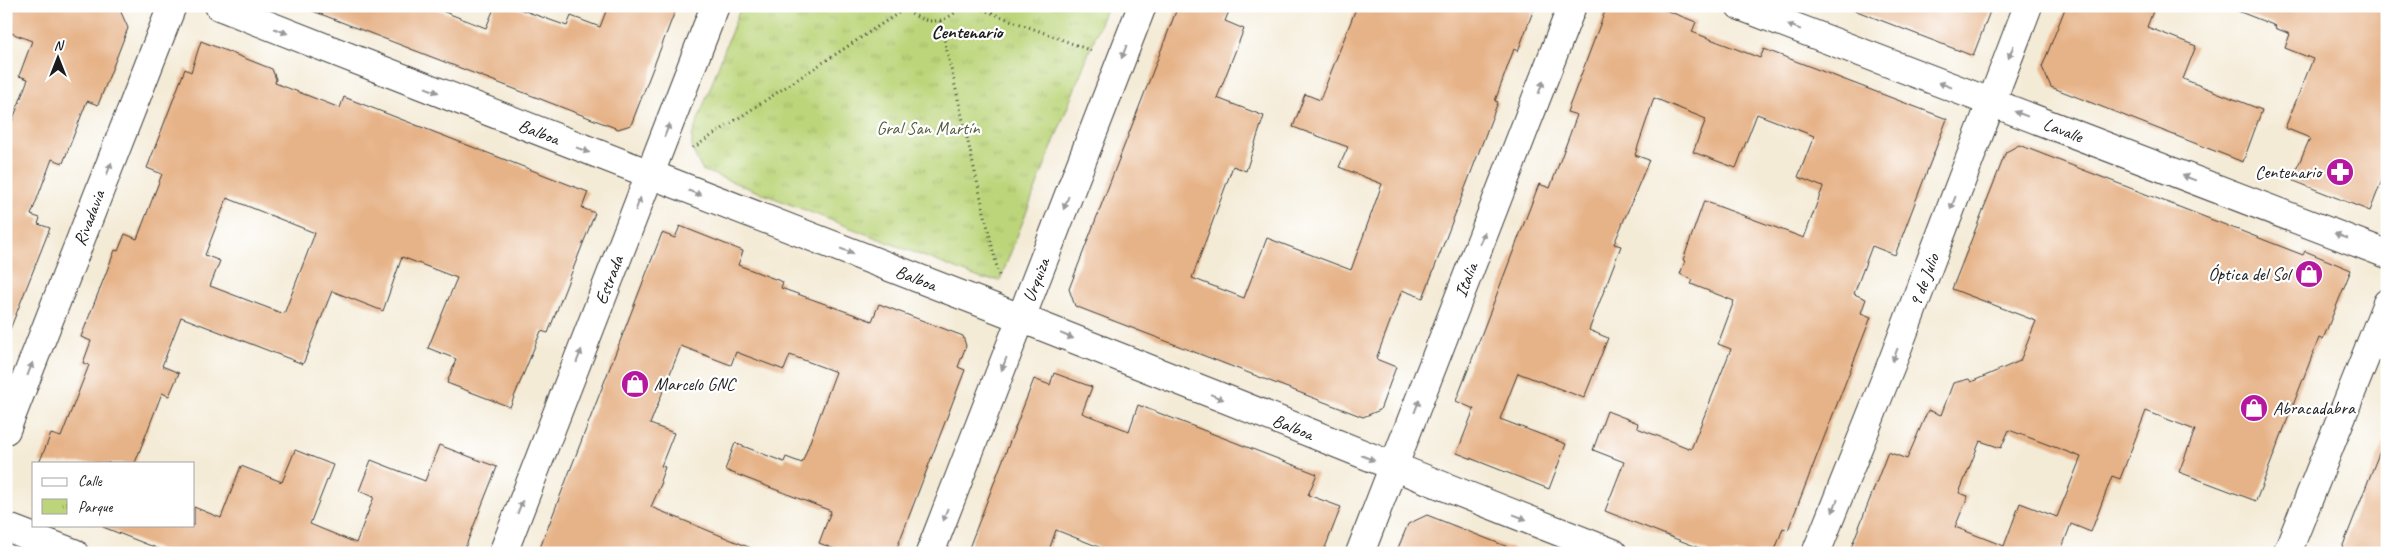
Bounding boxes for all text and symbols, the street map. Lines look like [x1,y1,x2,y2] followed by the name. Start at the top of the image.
[932,20,1005,44] district label: Centenario
[1786,23,1801,30] one-way arrow
[273,27,288,35] one-way arrow
[32,32,82,82] north arrow
[54,37,65,54] text: N
[1120,45,1128,60] one-way arrow
[2006,45,2014,59] one-way arrow
[1538,79,1545,94] one-way arrow
[1938,81,1952,89] one-way arrow
[425,86,440,94] one-way arrow
[2014,110,2028,118] one-way arrow
[2040,113,2087,148] street label: Lavalle
[516,114,564,150] street label: Balboa
[876,117,980,139] park label: Gral San Martín
[663,122,671,137] one-way arrow
[576,146,590,154] one-way arrow
[2325,157,2355,187] pharmacy icon: Centenario
[106,161,113,176] one-way arrow
[2255,161,2323,183] place label: Centenario
[2182,174,2196,182] one-way arrow
[68,186,110,249] street label: Rivadavia
[688,189,703,197] one-way arrow
[1062,196,1069,211] one-way arrow
[1948,196,1956,211] one-way arrow
[635,197,643,212] one-way arrow
[1479,231,1487,245] one-way arrow
[2333,232,2348,240] one-way arrow
[840,247,855,255] one-way arrow
[1904,249,1945,309] street label: 9 de Julio
[590,251,629,307] street label: Estrada
[1018,253,1055,305] street label: Urquiza
[1449,258,1483,300] street label: Italia
[2294,259,2324,289] shop icon: Óptica del Sol
[893,260,941,296] street label: Balboa
[2208,263,2293,285] place label: Óptica del Sol
[1059,333,1074,341] one-way arrow
[1891,348,1898,363] one-way arrow
[576,349,584,363] one-way arrow
[1000,357,1008,372] one-way arrow
[27,362,35,376] one-way arrow
[620,369,650,399] shop icon: Marcelo GNC
[654,373,737,395] place label: Marcelo GNC
[1210,393,1225,401] one-way arrow
[2239,393,2269,423] shop icon: Abracadabra
[2273,397,2356,419] place label: Abracadabra
[1414,399,1422,413] one-way arrow
[1269,409,1318,446] street label: Balboa
[1361,454,1375,462] one-way arrow
[32,462,195,526] legend
[78,472,103,491] text: Calle
[78,498,114,517] text: Parque
[1831,499,1839,514] one-way arrow
[517,500,525,514] one-way arrow
[941,508,949,523] one-way arrow
[1512,513,1527,521] one-way arrow

